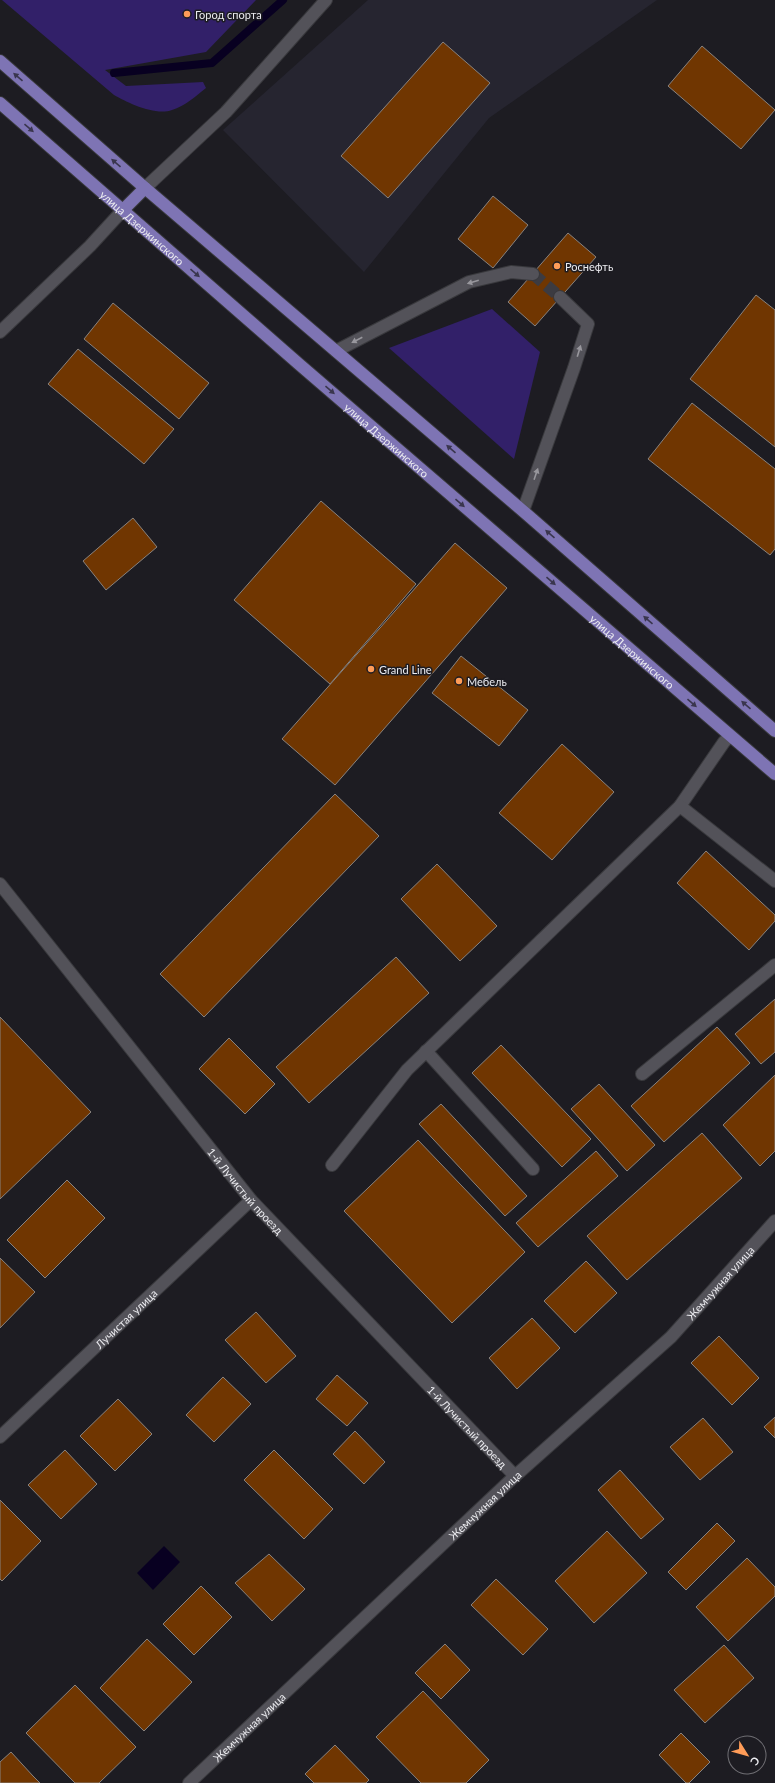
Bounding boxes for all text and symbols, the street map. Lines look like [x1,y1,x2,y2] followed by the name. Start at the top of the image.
[195,8,262,21] place label: Город спорта
[182,9,192,19] marker: Город спорта
[13,72,23,81] one-way arrow
[24,124,35,133] one-way arrow
[110,158,121,167] one-way arrow
[98,187,187,267] street label: улица Дзержинского
[565,260,613,273] place label: Роснефть
[552,261,562,271] marker: Роснефть
[190,268,200,277] one-way arrow
[467,279,479,285] one-way arrow
[351,337,363,343] one-way arrow
[576,345,582,357] one-way arrow
[325,386,335,395] one-way arrow
[342,400,432,480] street label: улица Дзержинского
[446,445,457,454] one-way arrow
[534,468,540,480] one-way arrow
[455,498,465,507] one-way arrow
[545,529,555,539] one-way arrow
[546,577,556,586] one-way arrow
[588,611,677,691] street label: улица Дзержинского
[642,615,653,624] one-way arrow
[379,663,432,676] place label: Grand Line
[366,664,376,674] marker: Grand Line
[467,675,507,688] place label: Мебель
[454,676,464,686] marker: Мебель
[687,698,697,707] one-way arrow
[740,701,751,710] one-way arrow
[205,1145,286,1236] street label: 1-й Лучистый проезд
[683,1243,756,1322] street label: Жемчужная улица
[91,1286,159,1351] street label: Лучистая улица
[425,1383,510,1471] street label: 1-й Лучистый проезд
[446,1467,523,1542] street label: Жемчужная улица
[210,1690,288,1764] street label: Жемчужная улица
[727,1735,767,1775] north arrow
[748,1754,763,1769] text: С

